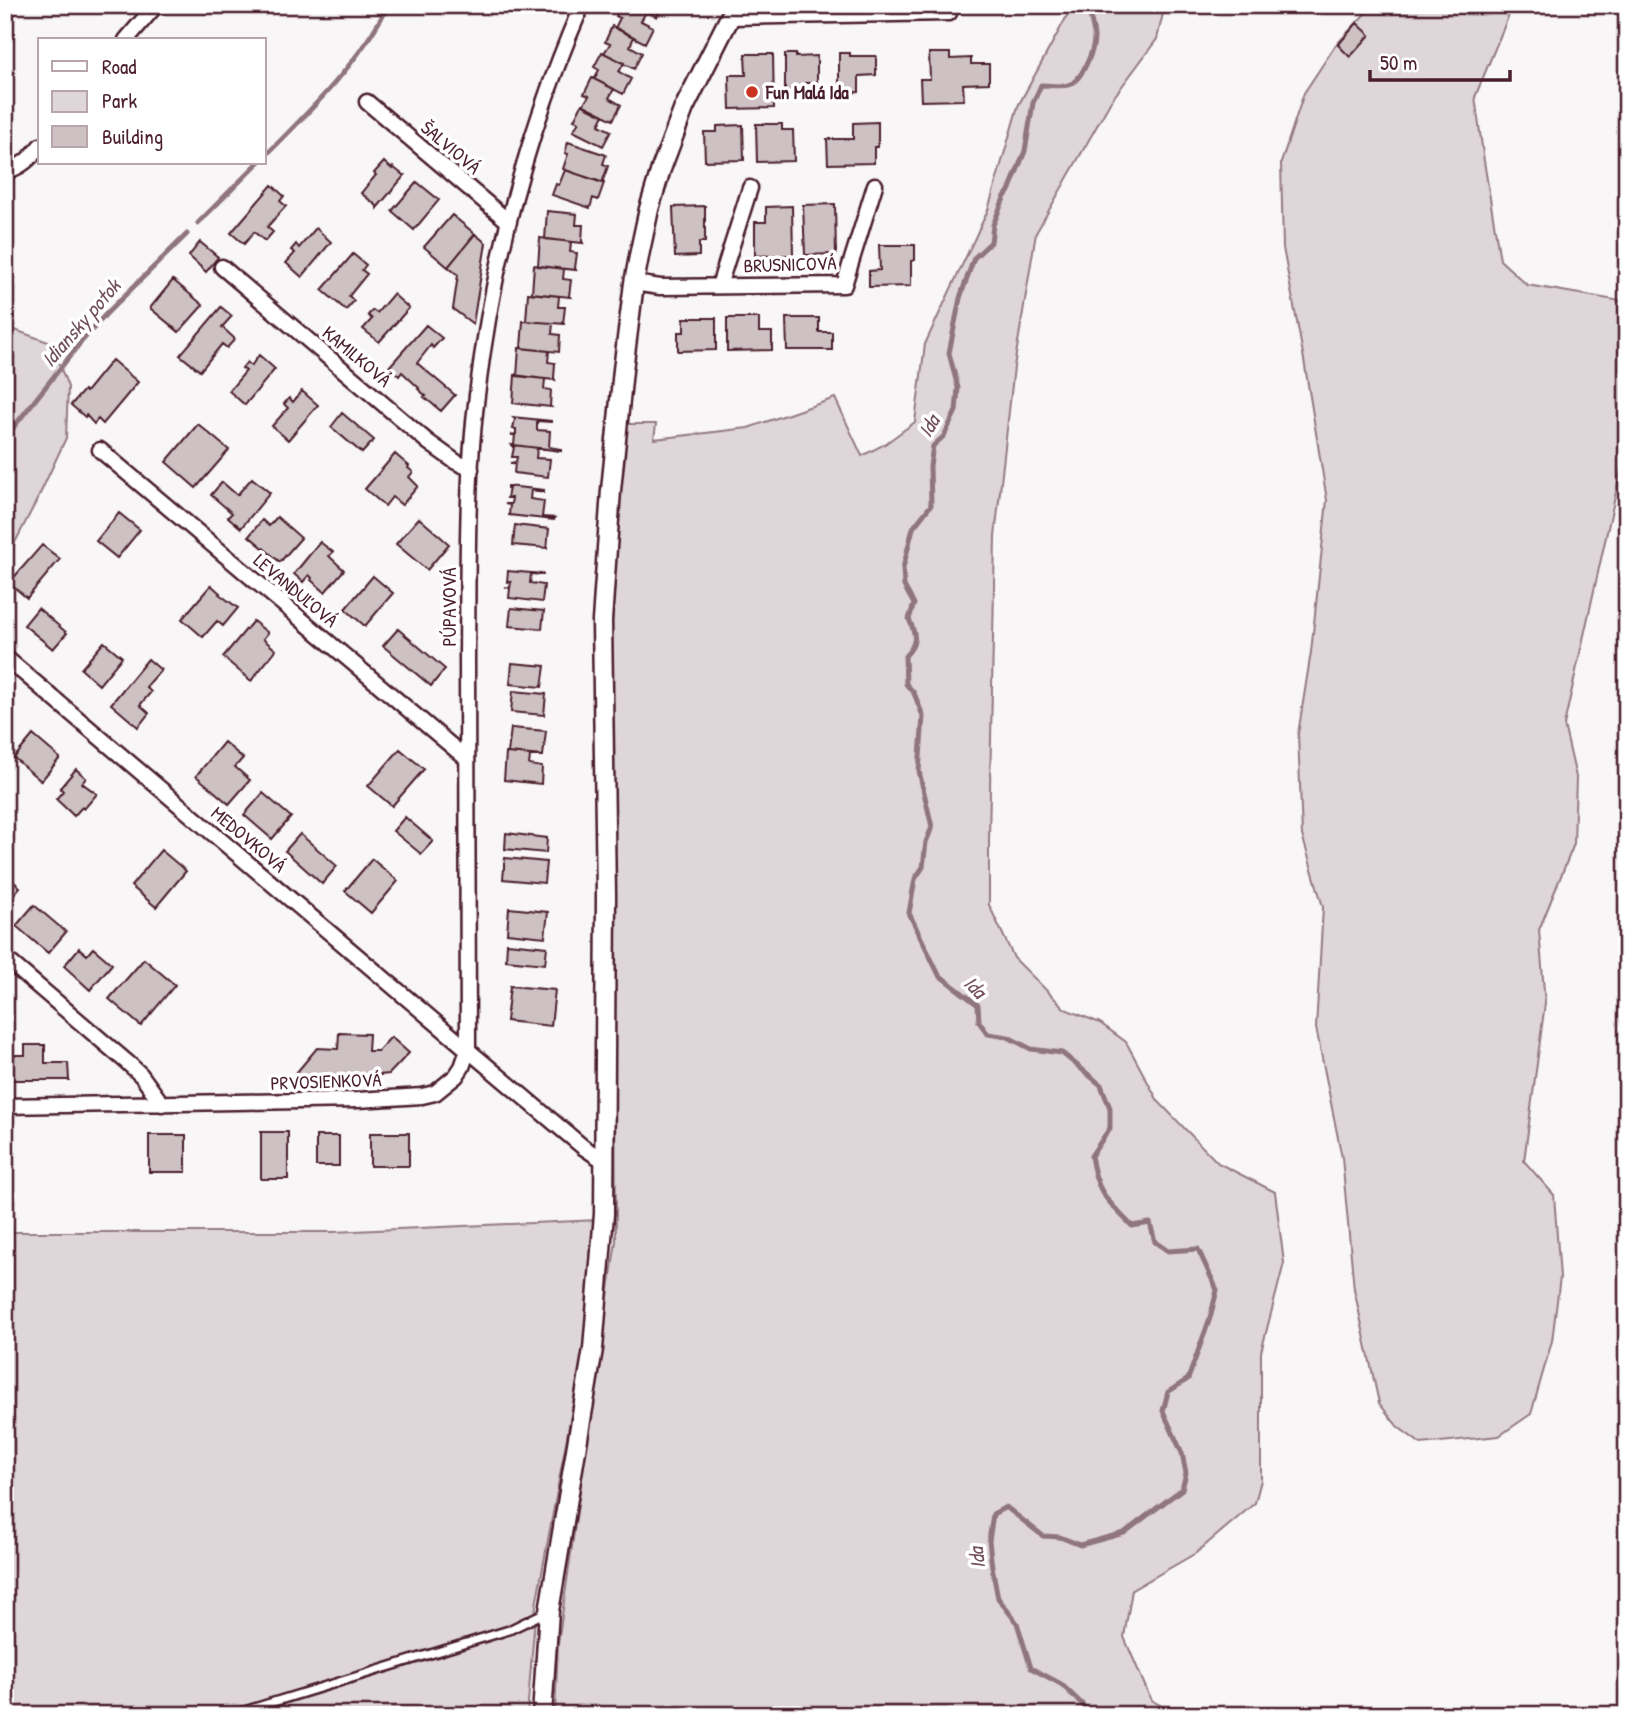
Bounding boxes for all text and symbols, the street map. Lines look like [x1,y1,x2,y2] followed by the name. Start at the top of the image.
[38,38,266,164] legend
[1370,38,1510,82] scale bar
[1380,48,1417,77] text: 50 m
[102,52,136,81] text: Road
[765,79,849,105] place label: Fun Malá Ida
[744,84,760,100] marker: Fun Malá Ida
[102,86,137,115] text: Park
[416,114,486,180] street label: ŠALVIOVÁ
[102,122,163,151] text: Building
[743,249,837,279] street label: BRUSNICOVÁ
[34,271,128,373] water label: Idiansky potok
[317,320,397,392] street label: KAMILKOVÁ
[911,407,948,442] water label: Ida
[248,547,344,633] street label: LEVANDUĽOVÁ
[436,567,462,647] street label: PÚPAVOVÁ
[206,800,292,878] street label: MEDOVKOVÁ
[958,969,995,1006] water label: Ida
[270,1066,382,1096] street label: PRVOSIENKOVÁ
[960,1543,992,1570] water label: Ida

